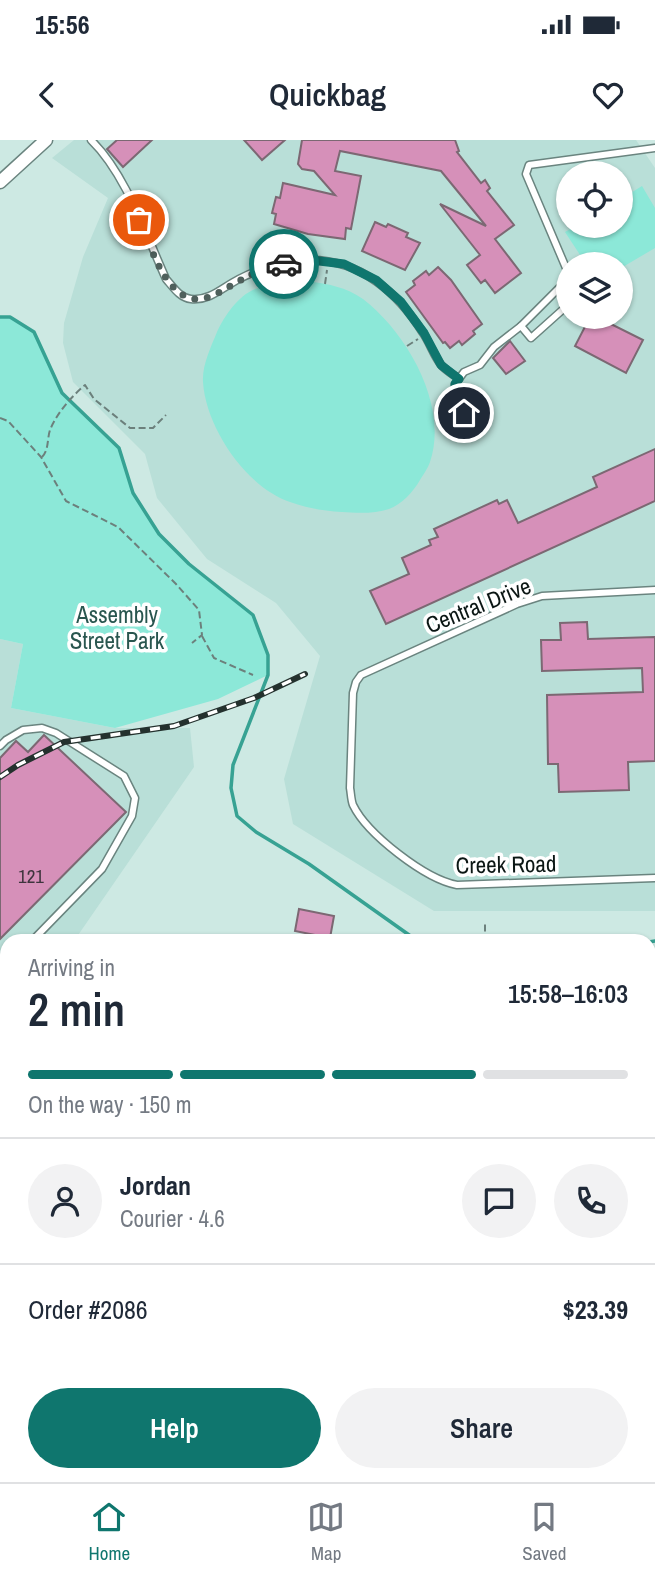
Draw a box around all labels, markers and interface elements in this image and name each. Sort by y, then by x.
text: 15:56 [35,7,90,42]
text: Quickbag [269,73,386,116]
icon: back [28,76,66,114]
icon: heart [589,76,627,114]
map controls [556,161,633,329]
button: locate [556,161,633,238]
pin [109,190,169,250]
icon: bag [120,201,158,239]
courier [249,229,319,299]
icon: car [265,245,303,283]
button: layers [556,252,633,329]
pin [434,383,494,443]
icon: home [445,394,483,432]
street label: Central Drive [421,570,535,640]
park label: Assembly Street Park [70,599,165,656]
street label: Creek Road [455,848,557,880]
house number: 121 [18,863,44,889]
text: Arriving in [28,952,115,983]
text: 15:58–16:03 [508,976,628,1011]
text: 2 min [28,978,125,1040]
text: On the way · 150 m [28,1089,192,1120]
button: person [28,1164,102,1238]
button: chat [462,1164,536,1238]
button: phone [554,1164,628,1238]
text: Jordan [120,1168,191,1203]
text: Courier · 4.6 [120,1203,225,1234]
text: Order #2086 [28,1292,148,1327]
text: $23.39 [563,1292,628,1327]
button: Help [28,1388,321,1468]
button: Share [335,1388,628,1468]
tab: Home [89,1498,130,1566]
tab: Map [307,1498,345,1566]
tab: Saved [522,1498,566,1566]

